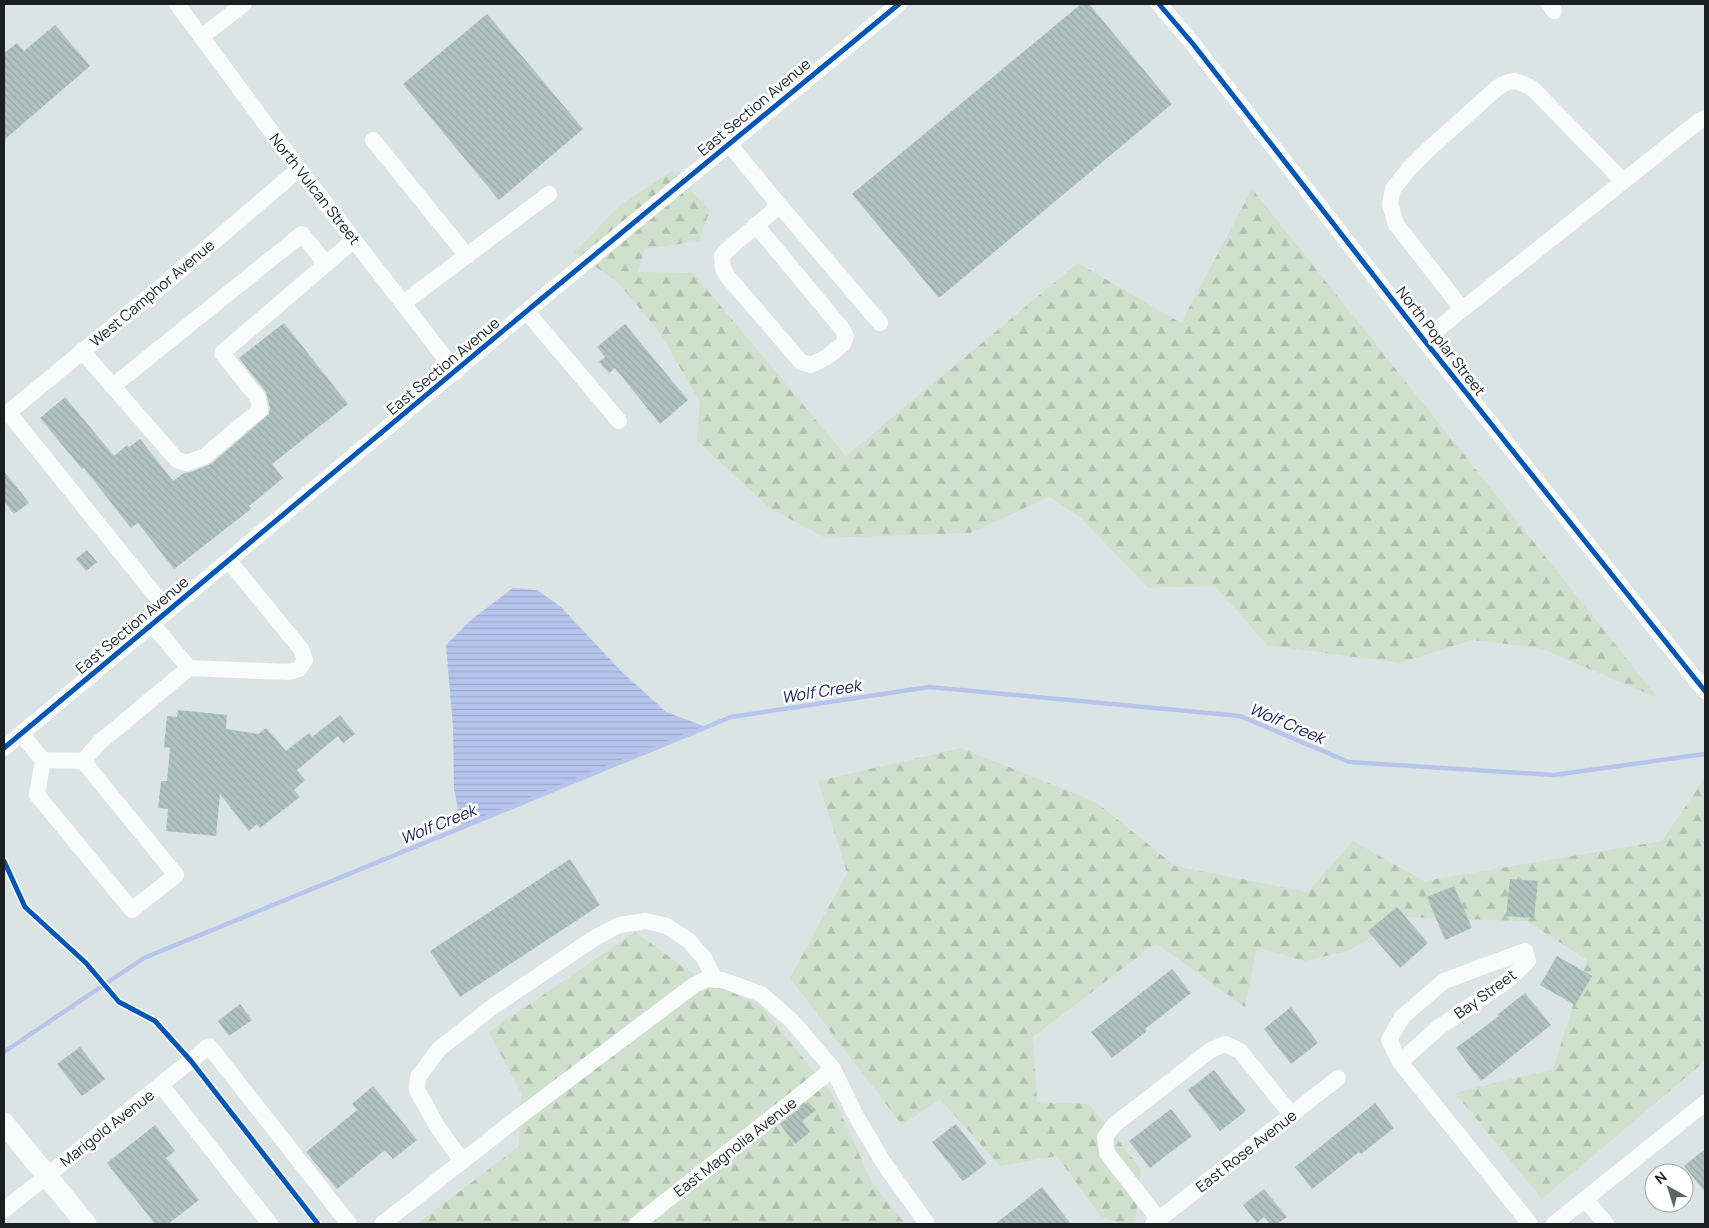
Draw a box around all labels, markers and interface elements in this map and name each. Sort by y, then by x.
street label: East Section Avenue [693,53,815,161]
street label: North Vulcan Street [265,129,365,249]
street label: West Camphor Avenue [85,234,219,352]
street label: North Poplar Street [1392,282,1490,400]
street label: East Section Avenue [382,312,504,420]
street label: East Section Avenue [71,571,193,679]
water label: Wolf Creek [780,674,864,708]
water label: Wolf Creek [1246,697,1330,750]
water label: Wolf Creek [397,798,481,849]
street label: Bay Street [1450,964,1520,1024]
street label: Marigold Avenue [55,1084,159,1171]
street label: East Magnolia Avenue [669,1092,801,1202]
street label: East Rose Avenue [1191,1105,1301,1197]
north arrow [1644,1163,1694,1213]
text: N [1651,1167,1670,1188]

